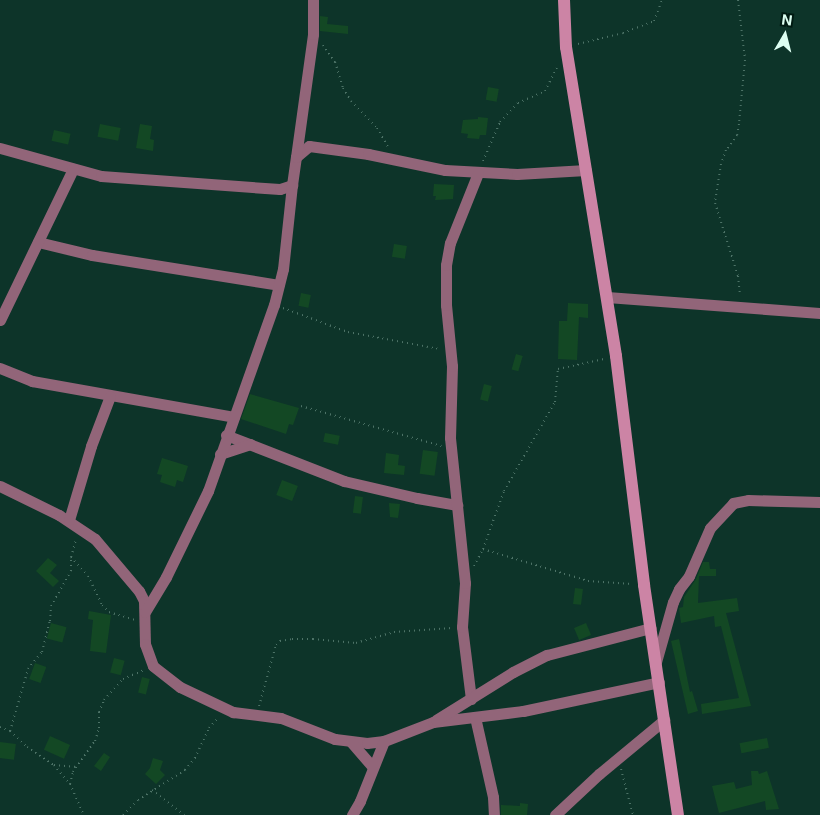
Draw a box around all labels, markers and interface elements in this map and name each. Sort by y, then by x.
north arrow [760,10,810,60]
text: N [781,10,794,29]

